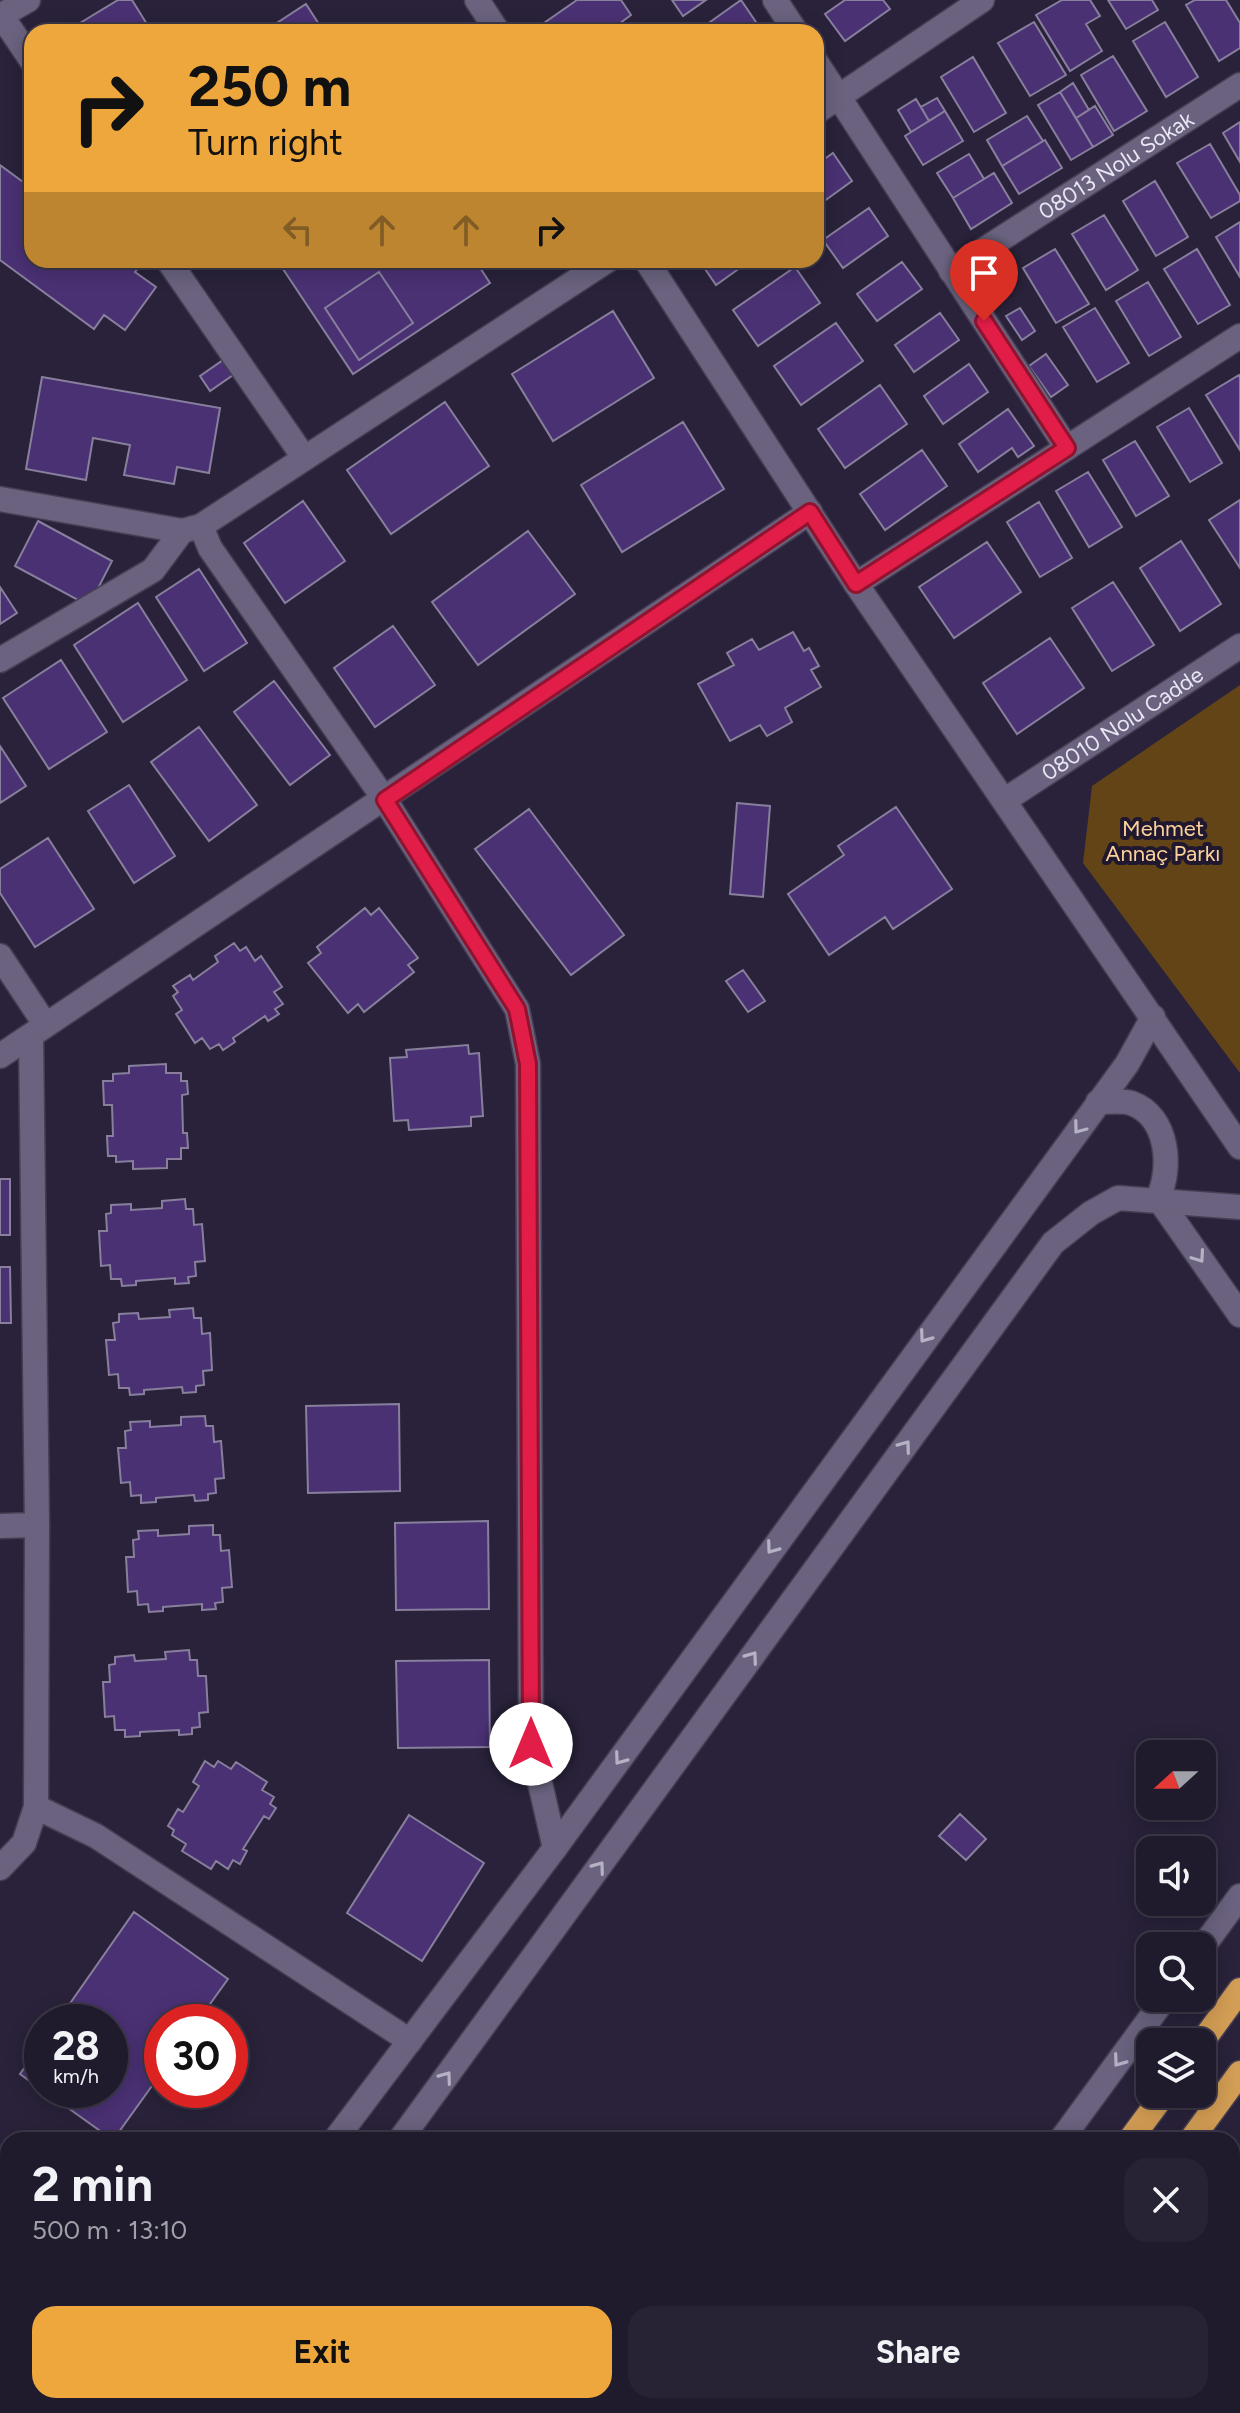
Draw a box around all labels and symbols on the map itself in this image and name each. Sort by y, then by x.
street label: 08013 Nolu Sokak [1033,105,1199,225]
pin [950,239,1018,321]
street label: 08010 Nolu Cadde [1036,661,1208,786]
park label: Mehmet Annaç Parkı [1106,815,1220,867]
one-way arrow [1074,1119,1088,1134]
one-way arrow [1189,1248,1204,1262]
one-way arrow [920,1329,935,1343]
one-way arrow [895,1441,910,1455]
one-way arrow [768,1539,782,1554]
one-way arrow [742,1651,757,1665]
position arrow [489,1702,573,1786]
north arrow [1136,1740,1216,1820]
one-way arrow [615,1750,630,1764]
one-way arrow [589,1861,604,1875]
speed limit sign: 30 [144,2004,248,2108]
one-way arrow [1114,2052,1129,2067]
one-way arrow [436,2071,451,2086]

